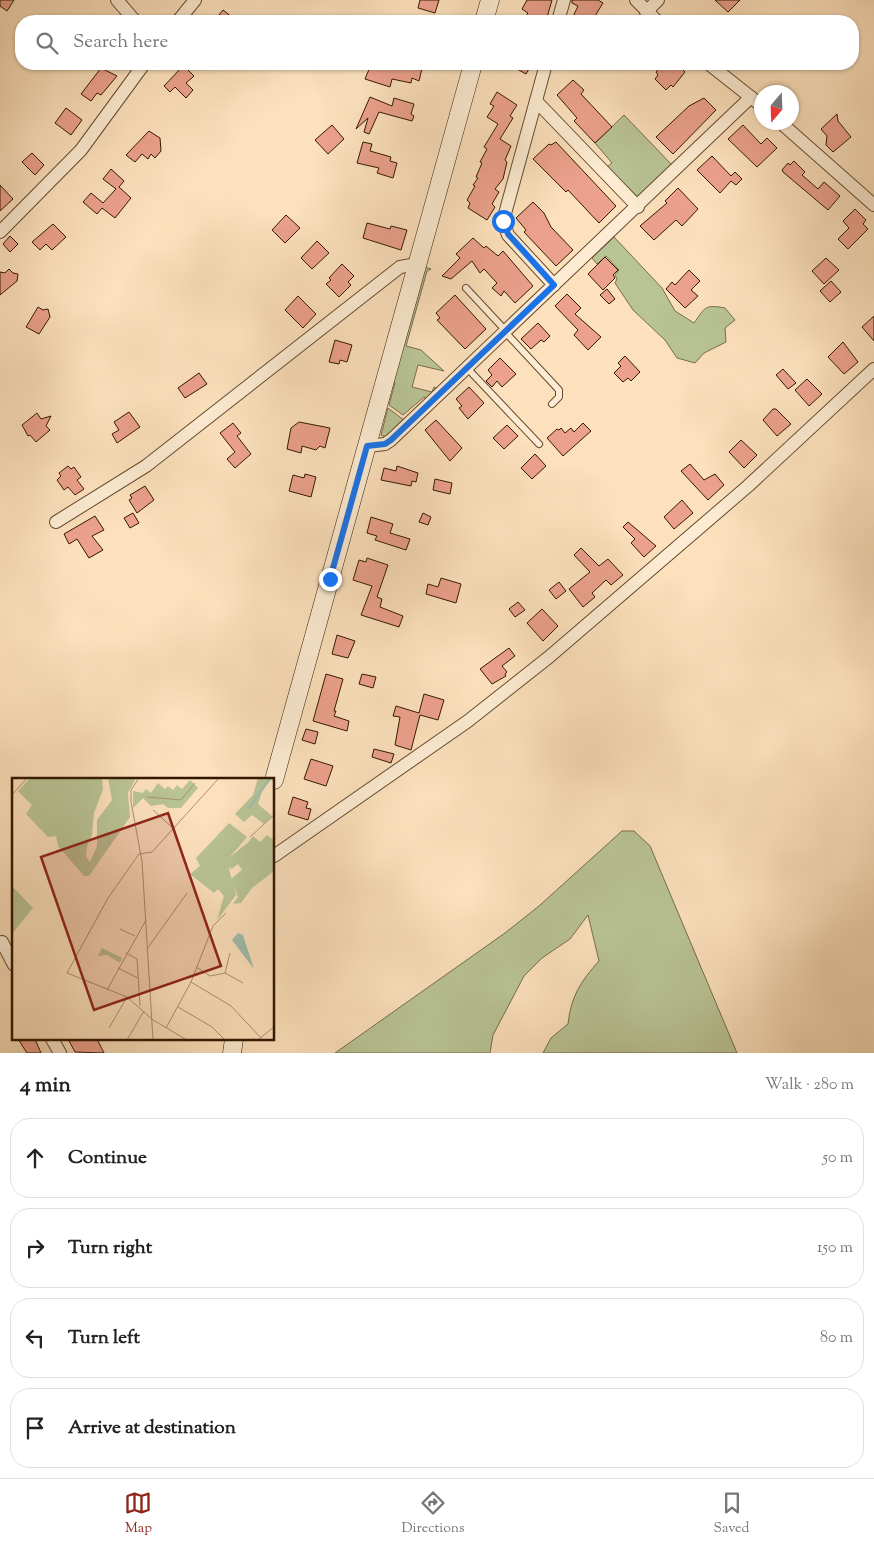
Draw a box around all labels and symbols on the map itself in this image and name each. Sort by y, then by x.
north arrow [754,85,799,130]
route start [492,210,515,233]
route end [319,568,342,591]
inset map [12,778,275,1040]

